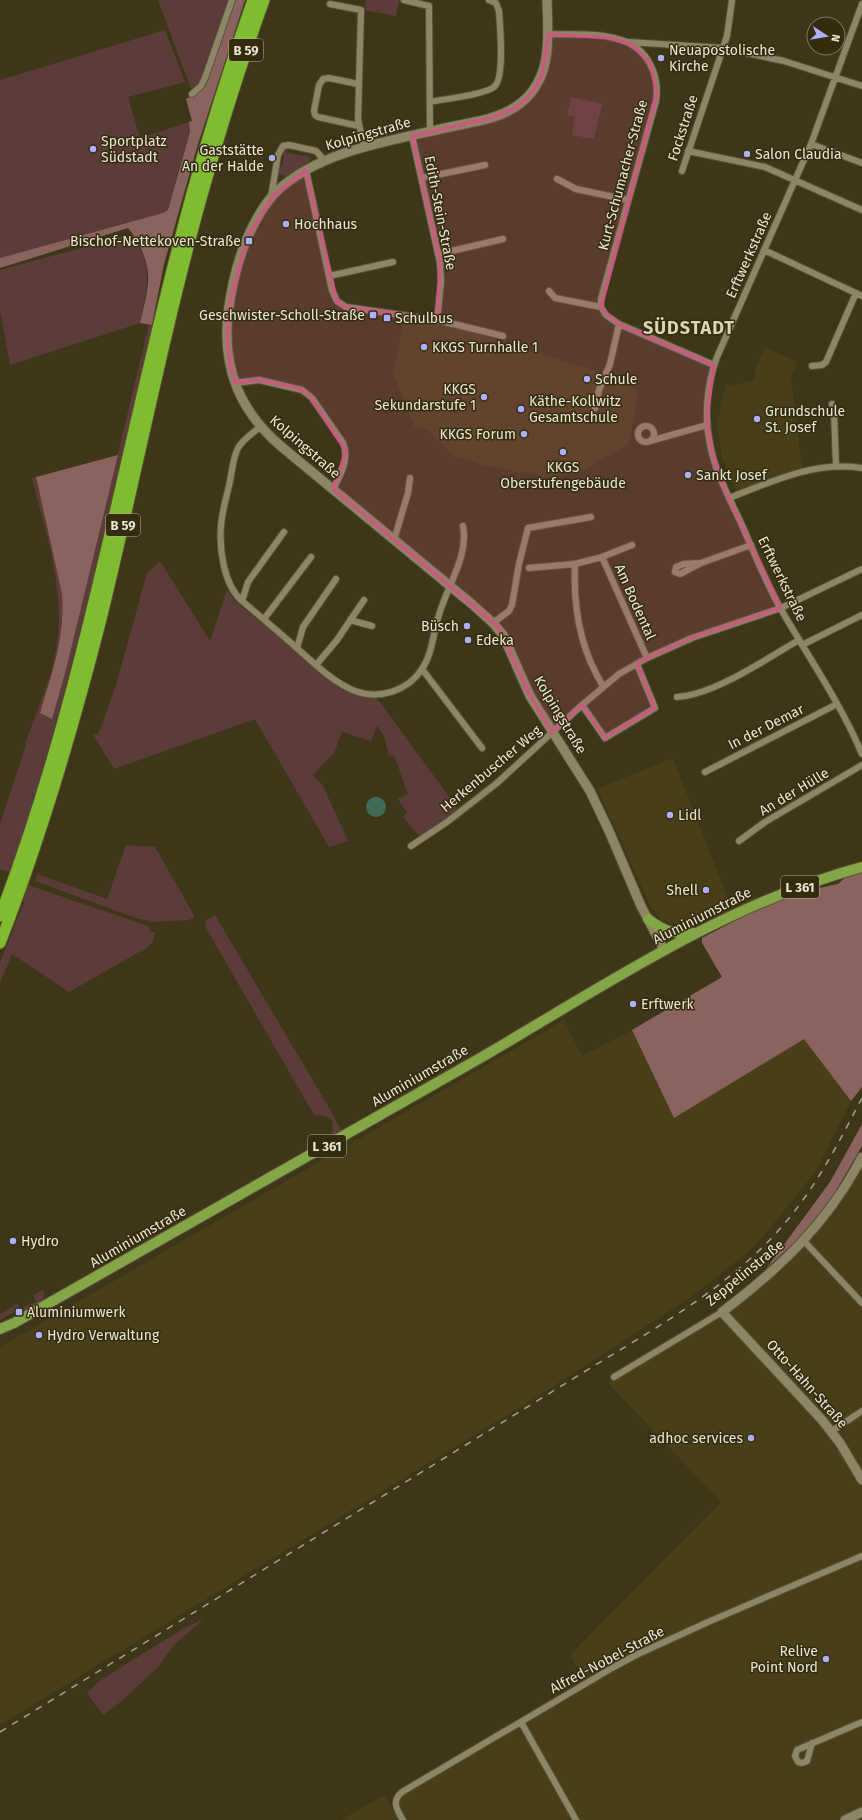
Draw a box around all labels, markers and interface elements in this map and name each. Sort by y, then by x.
north arrow [806,16,846,56]
text: N [828,33,842,43]
road number: B 59 [229,39,263,61]
place label: Neuapostolische Kirche [669,42,775,75]
marker: Neuapostolische Kirche [656,53,666,63]
street label: Fockstraße [664,93,702,163]
street label: Kurt-Schumacher-Straße [595,98,651,252]
street label: Kolpingstraße [323,114,413,154]
place label: Sportplatz Südstadt [101,133,167,166]
place label: Gaststätte An der Halde [182,142,264,175]
marker: Sportplatz Südstadt [88,144,98,154]
place label: Salon Claudia [755,146,842,163]
marker: Salon Claudia [742,149,752,159]
marker: Gaststätte An der Halde [267,153,277,163]
street label: Edith-Stein-Straße [421,154,459,272]
street label: Erftwerkstraße [722,209,776,301]
place label: Hochhaus [294,216,358,233]
marker: Hochhaus [281,219,291,229]
place label: Bischof-Nettekoven-Straße [70,233,241,250]
marker: Bischof-Nettekoven-Straße [244,236,254,246]
place label: Geschwister-Scholl-Straße [199,307,365,324]
marker: Geschwister-Scholl-Straße [368,310,378,320]
place label: Schulbus [395,310,453,327]
marker: Schulbus [382,313,392,323]
district label: SÜDSTADT [643,317,735,339]
place label: KKGS Turnhalle 1 [432,339,538,356]
marker: KKGS Turnhalle 1 [419,342,429,352]
place label: Schule [595,371,637,388]
marker: Schule [582,374,592,384]
place label: KKGS Sekundarstufe 1 [374,381,476,414]
marker: KKGS Sekundarstufe 1 [479,392,489,402]
place label: Käthe-Kollwitz Gesamtschule [529,393,621,426]
place label: Grundschule St. Josef [765,403,845,436]
marker: Käthe-Kollwitz Gesamtschule [516,404,526,414]
street label: Kolpingstraße [266,412,344,482]
marker: Grundschule St. Josef [752,414,762,424]
place label: KKGS Forum [439,426,516,443]
marker: KKGS Forum [519,429,529,439]
marker: KKGS Oberstufengebäude [558,447,568,457]
place label: KKGS Oberstufengebäude [500,459,626,492]
place label: Sankt Josef [696,467,768,484]
marker: Sankt Josef [683,470,693,480]
road number: B 59 [106,514,140,536]
street label: Erftwerkstraße [754,534,810,624]
street label: Am Bodental [611,561,659,643]
place label: Büsch [421,618,459,635]
marker: Büsch [462,621,472,631]
place label: Edeka [476,632,514,649]
marker: Edeka [463,635,473,645]
street label: Kolpingstraße [530,673,590,757]
street label: In der Demar [725,700,807,753]
street label: Herkenbuscher Weg [437,721,545,816]
street label: An der Hülle [756,765,832,819]
place label: Lidl [678,807,701,824]
marker: Lidl [665,810,675,820]
road number: L 361 [781,876,819,898]
place label: Shell [666,882,698,899]
street label: Aluminiumstraße [650,884,754,948]
marker: Shell [701,885,711,895]
place label: Erftwerk [641,996,695,1013]
marker: Erftwerk [628,999,638,1009]
street label: Aluminiumstraße [369,1041,471,1111]
road number: L 361 [308,1135,346,1157]
street label: Aluminiumstraße [87,1202,189,1272]
place label: Hydro [21,1233,59,1250]
marker: Hydro [8,1236,18,1246]
street label: Zeppelinstraße [703,1236,787,1310]
place label: Aluminiumwerk [27,1304,127,1321]
marker: Aluminiumwerk [14,1307,24,1317]
place label: Hydro Verwaltung [47,1327,160,1344]
marker: Hydro Verwaltung [34,1330,44,1340]
street label: Otto-Hahn-Straße [763,1336,851,1432]
place label: adhoc services [649,1430,743,1447]
marker: adhoc services [746,1433,756,1443]
street label: Alfred-Nobel-Straße [547,1623,667,1697]
place label: Relive Point Nord [750,1643,818,1676]
marker: Relive Point Nord [821,1654,831,1664]

